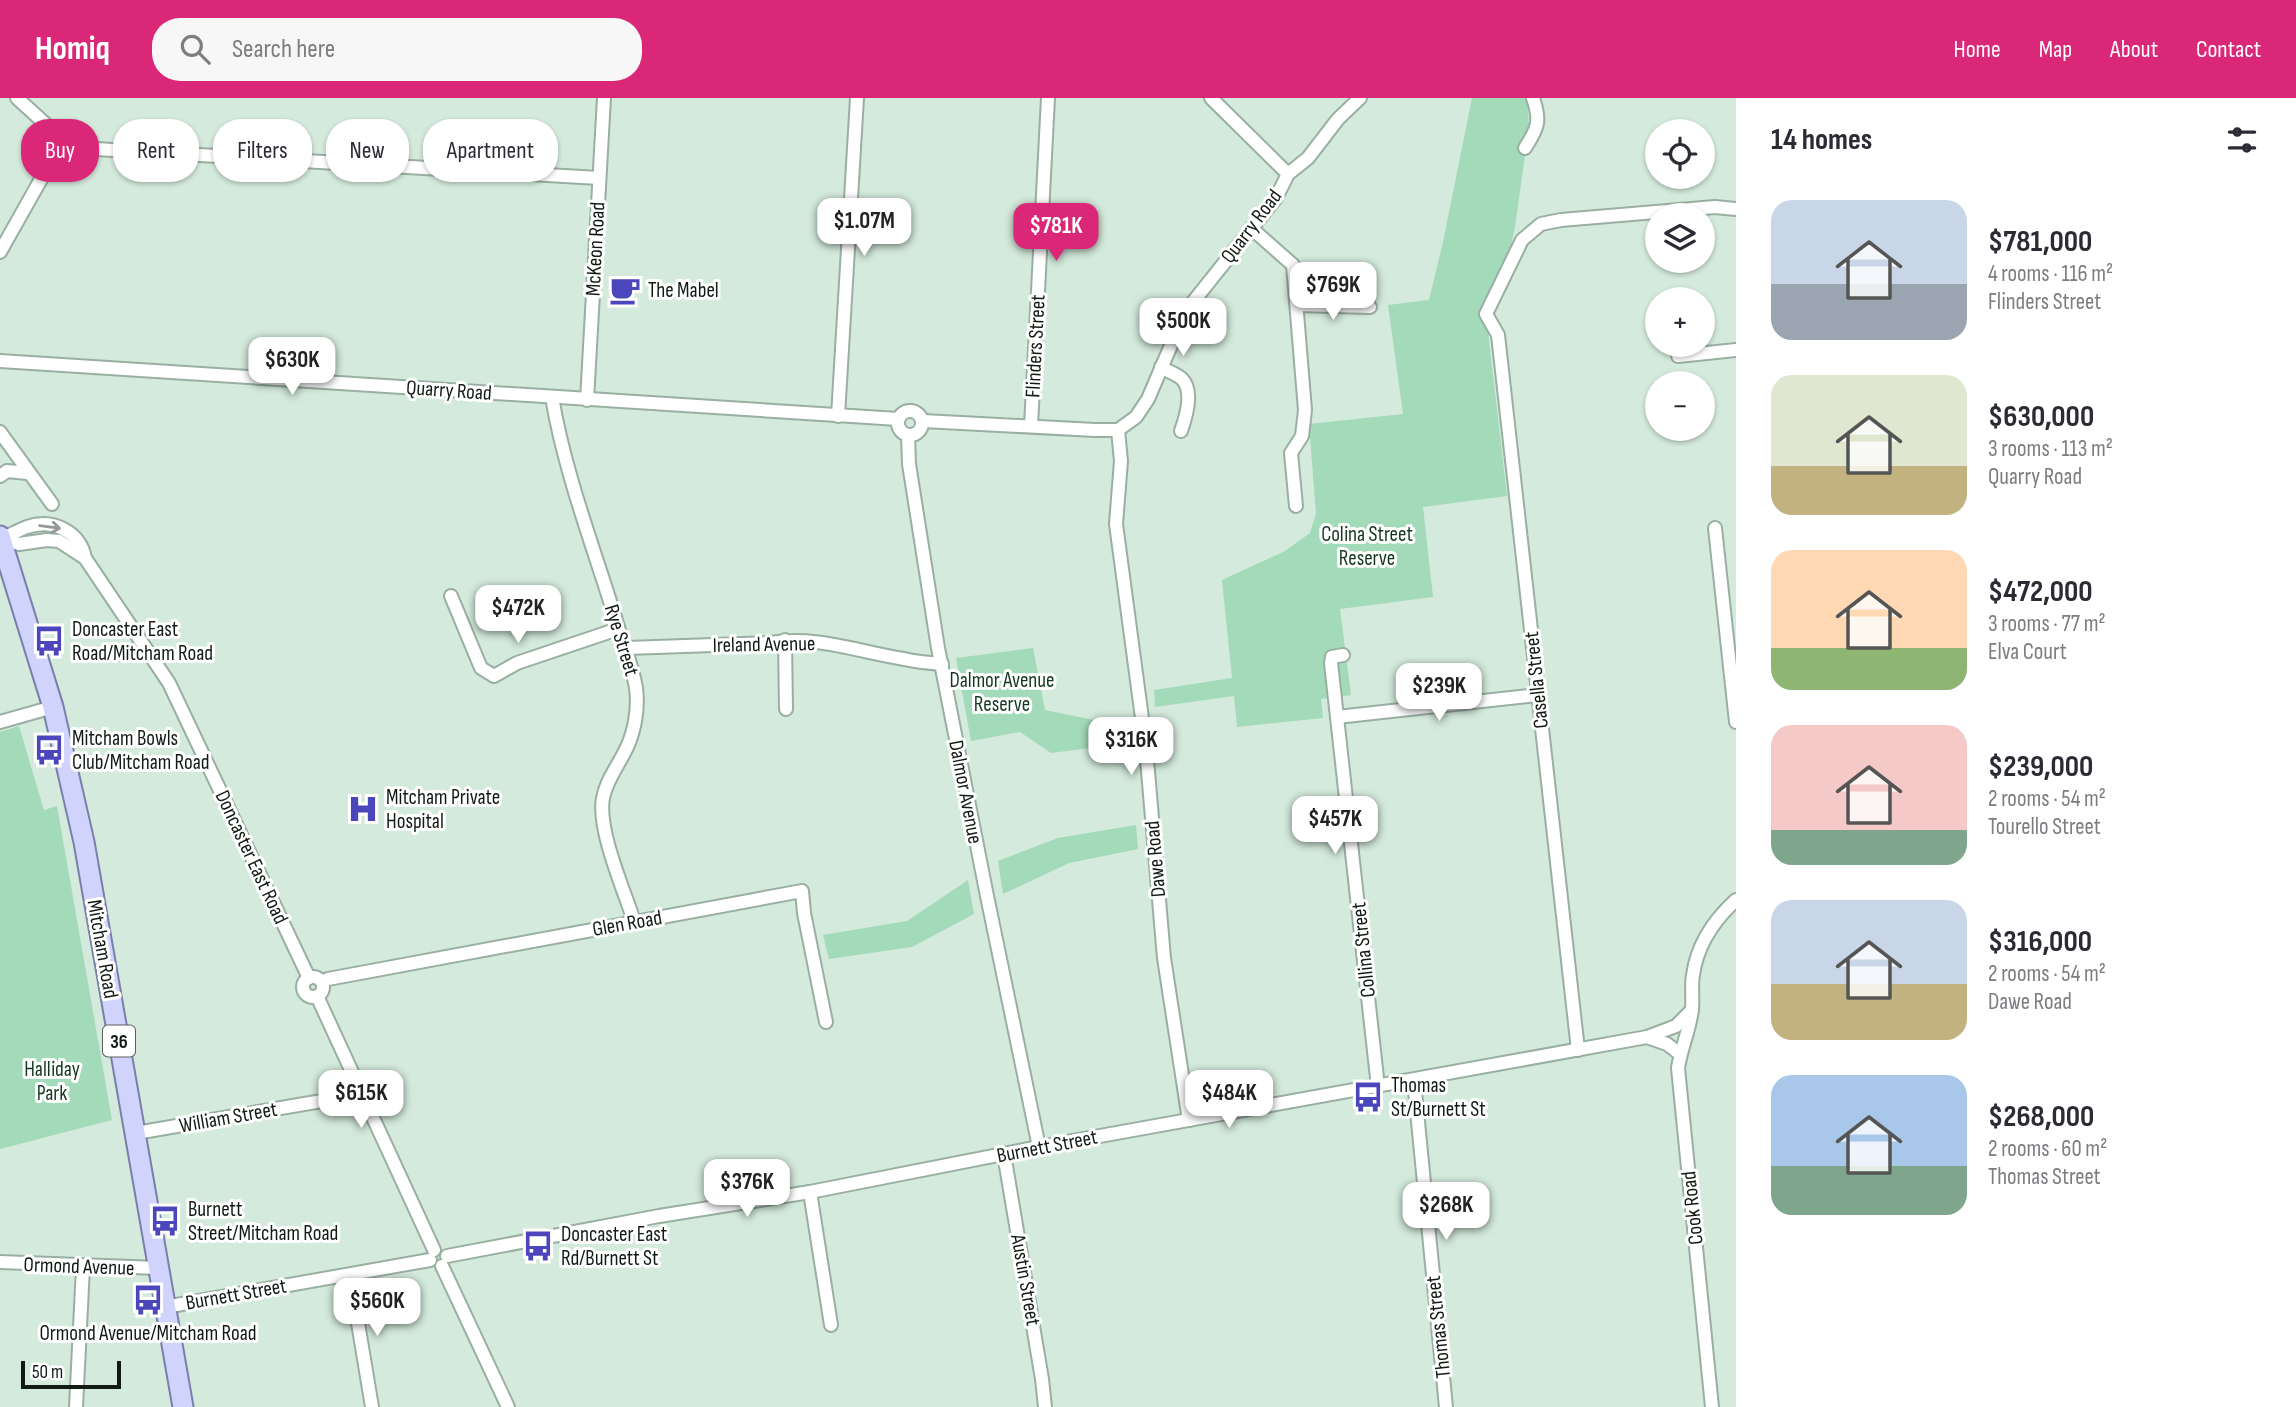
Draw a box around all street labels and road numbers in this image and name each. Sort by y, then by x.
street label: Quarry Road [1216,184,1287,268]
street label: McKeon Road [581,201,610,297]
street label: Flinders Street [1020,294,1051,398]
street label: Quarry Road [405,375,493,406]
street label: Rye Street [599,601,644,679]
street label: Casella Street [1519,630,1554,730]
street label: Ireland Avenue [712,631,816,658]
street label: Dalmor Avenue [943,738,988,846]
street label: Doncaster East Road [210,786,293,928]
street label: Dawe Road [1140,820,1171,898]
street label: Mitcham Road [82,898,123,1000]
street label: Collina Street [1346,901,1381,999]
street label: Glen Road [590,905,664,942]
road number: 36 [103,1026,135,1057]
street label: William Street [177,1097,279,1138]
street label: Burnett Street [995,1124,1100,1168]
street label: Cook Road [1676,1170,1709,1246]
street label: Austin Street [1005,1231,1046,1328]
street label: Ormond Avenue [23,1252,135,1281]
street label: Burnett Street [184,1273,288,1316]
street label: Thomas Street [1421,1275,1456,1379]

